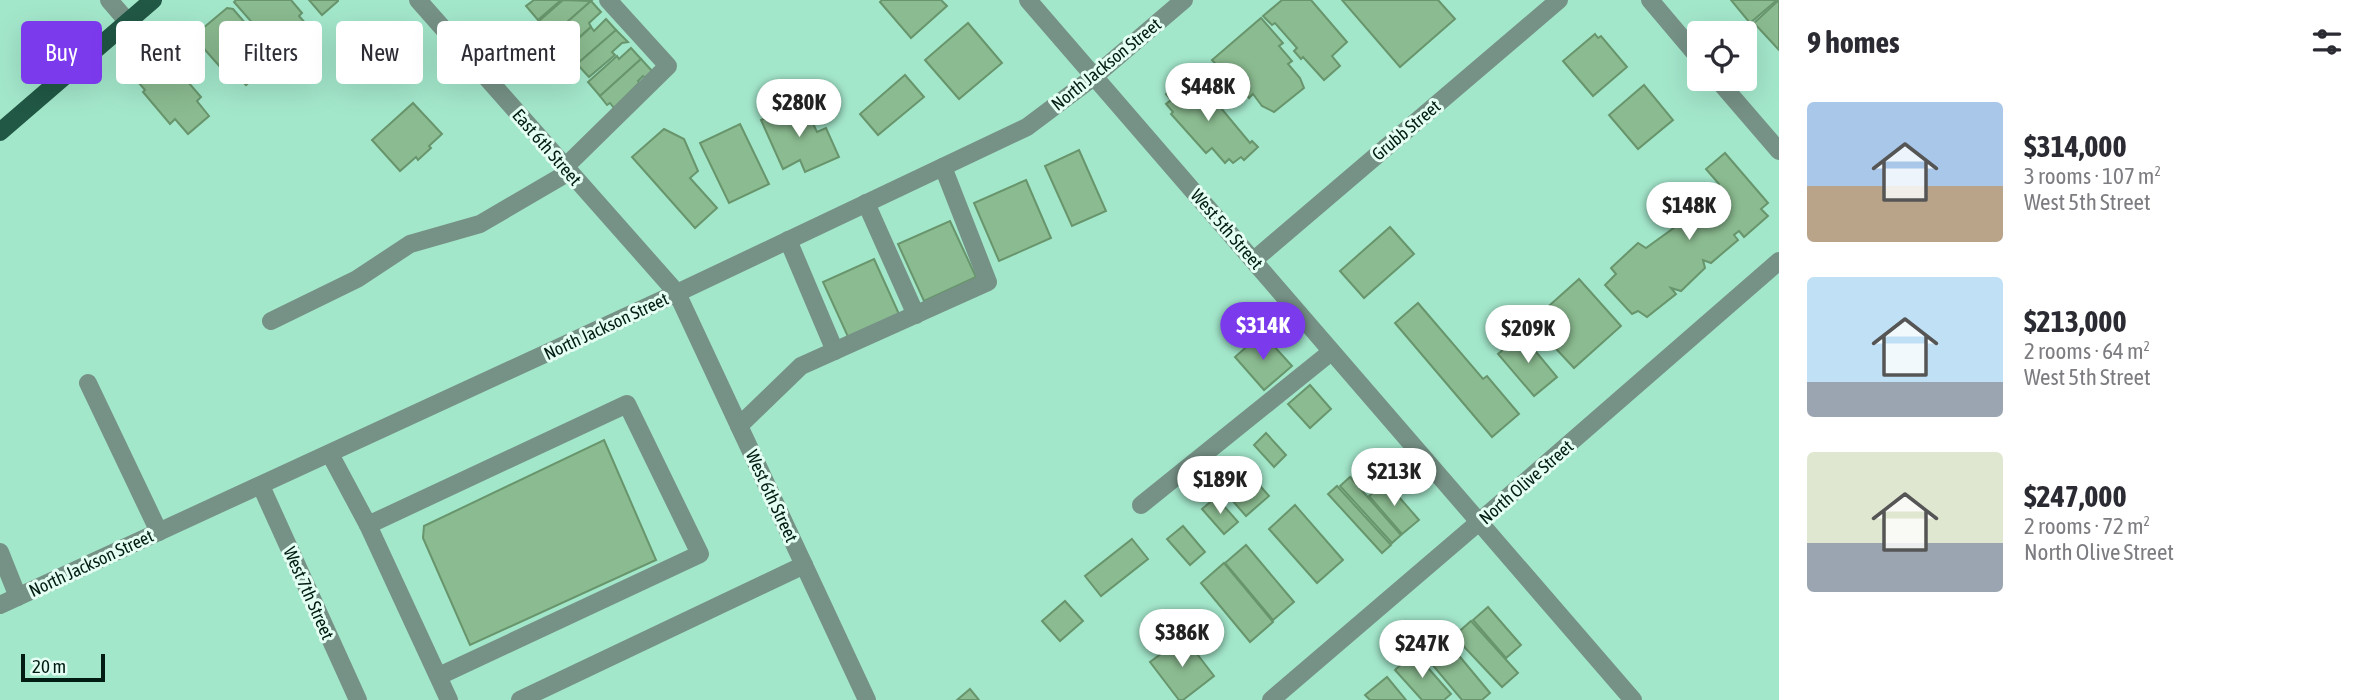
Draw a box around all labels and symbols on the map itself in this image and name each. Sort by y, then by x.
street label: North Jackson Street [1047,13,1165,115]
pin: $448K [1159,64,1257,123]
pin: $280K [750,80,848,139]
street label: Grubb Street [1368,95,1444,165]
street label: East 6th Street [508,104,586,190]
pin: $148K [1640,182,1738,242]
street label: West 5th Street [1187,185,1267,273]
street label: North Jackson Street [540,288,672,364]
pin: $314K [1214,302,1312,362]
pin: $209K [1479,306,1577,365]
street label: North Olive Street [1475,436,1577,528]
street label: West 6th Street [742,447,802,545]
pin: $213K [1345,448,1443,508]
pin: $189K [1171,456,1269,516]
street label: North Jackson Street [25,525,157,601]
street label: West 7th Street [279,543,339,643]
pin: $386K [1133,610,1231,669]
pin: $247K [1373,620,1471,680]
scale bar [21,651,105,683]

